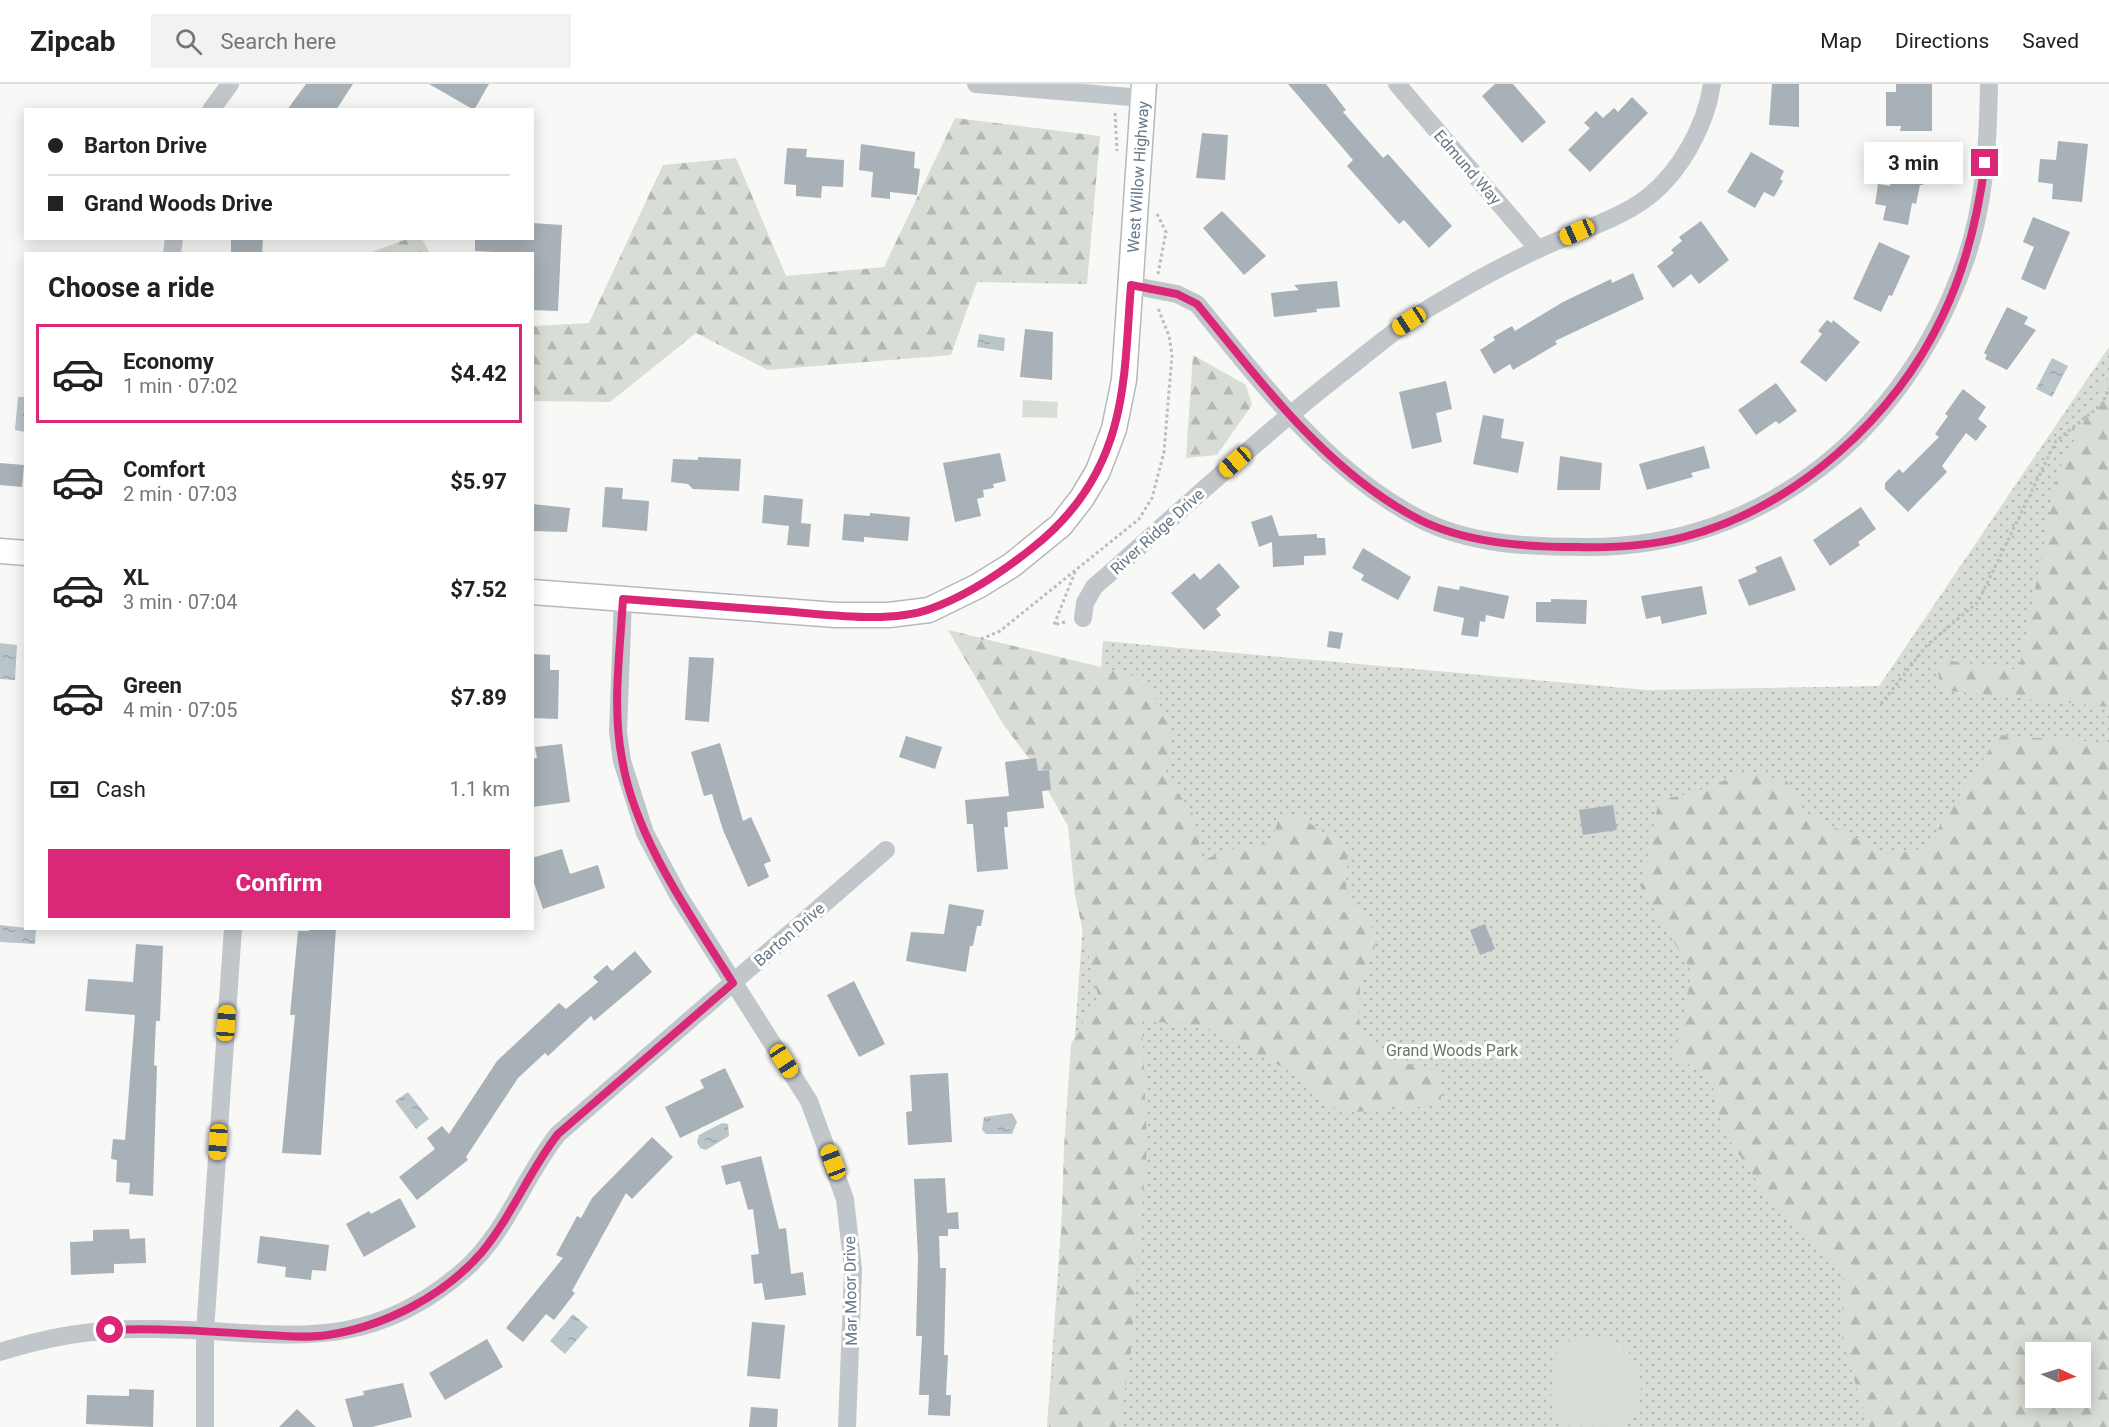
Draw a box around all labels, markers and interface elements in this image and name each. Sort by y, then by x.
search box [151,14,571,68]
text: Zipcab [30,25,115,58]
icon: search [172,25,205,58]
text: Search here [220,29,336,54]
text: Map [1820,29,1862,53]
text: Directions [1895,29,1989,53]
text: Saved [2022,29,2079,53]
street label: West Willow Highway [1124,100,1153,254]
street label: Edmund Way [1430,126,1505,209]
text: Barton Drive [84,133,207,158]
callout: 3 min [1865,142,1964,184]
route end [1971,149,1998,176]
text: 3 min [1888,151,1939,175]
text: Grand Woods Drive [84,191,273,216]
car [1557,216,1597,248]
text: Choose a ride [48,272,214,304]
car [1389,304,1429,338]
icon: car [51,347,105,401]
text: Economy [123,349,214,374]
text: $4.42 [450,361,507,386]
text: 1 min · 07:02 [123,374,238,398]
car [1216,443,1254,481]
icon: car [51,455,105,509]
text: Comfort [123,457,205,482]
text: $5.97 [450,469,507,494]
text: 2 min · 07:03 [123,482,238,506]
street label: River Ridge Drive [1107,484,1208,578]
icon: car [51,563,105,617]
text: XL [123,565,149,590]
text: $7.52 [450,577,507,602]
text: 3 min · 07:04 [123,590,238,614]
icon: car [51,671,105,725]
text: Green [123,673,182,698]
text: $7.89 [450,685,507,710]
text: 4 min · 07:05 [123,698,238,722]
icon: cash [48,773,81,806]
text: Cash [96,777,146,802]
text: 1.1 km [450,777,510,801]
button: Confirm [48,849,510,918]
street label: Barton Drive [750,899,829,970]
car [216,1004,236,1042]
car [767,1041,801,1081]
park label: Grand Woods Park [1386,1041,1519,1060]
car [208,1123,228,1161]
car [818,1142,848,1182]
street label: Mar Moor Drive [840,1236,861,1346]
route start [96,1316,123,1343]
north arrow [2025,1342,2091,1408]
map controls [2025,1342,2091,1408]

